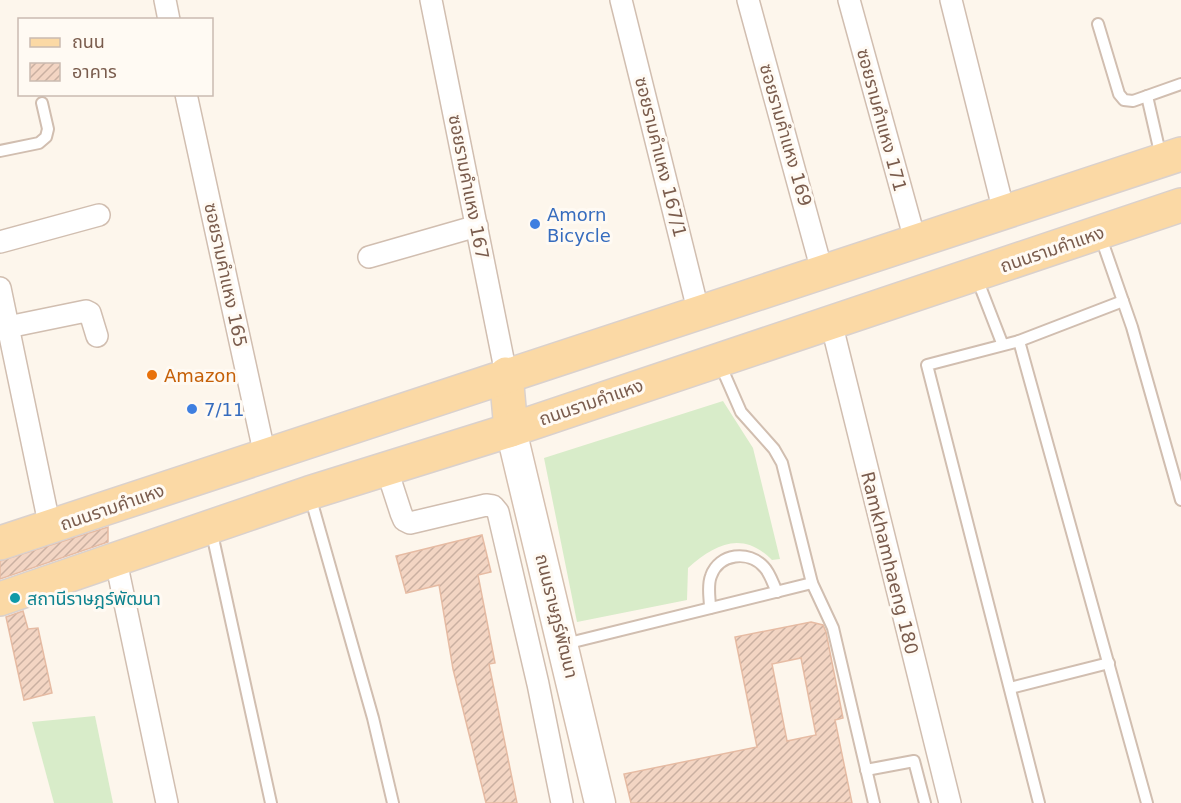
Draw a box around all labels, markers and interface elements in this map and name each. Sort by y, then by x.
legend [18,18,213,96]
text: ถนน [72,31,105,52]
street label: ซอยรามคำแหง 171 [853,46,911,194]
text: อาคาร [72,61,117,82]
street label: ซอยรามคำแหง 169 [756,61,816,209]
street label: ซอยรามคำแหง 167/1 [631,75,691,239]
street label: ซอยรามคำแหง 167 [445,113,493,261]
street label: ซอยรามคำแหง 165 [200,201,252,349]
place label: Amorn Bicycle [547,204,611,246]
marker: Amorn Bicycle [528,217,542,231]
street label: ถนนรามคำแหง [997,221,1107,277]
place label: Amazon [164,365,237,386]
marker: Amazon [145,368,159,382]
street label: ถนนรามคำแหง [536,374,646,430]
place label: 7/11 [204,399,244,420]
marker: 7/11 [185,402,199,416]
street label: Ramkhamhaeng 180 [857,469,923,657]
street label: ถนนรามคำแหง [57,479,167,535]
street label: ถนนราษฏร์พัฒนา [531,552,583,680]
place label: สถานีราษฎร์พัฒนา [27,588,161,609]
marker: สถานีราษฎร์พัฒนา [8,591,22,605]

